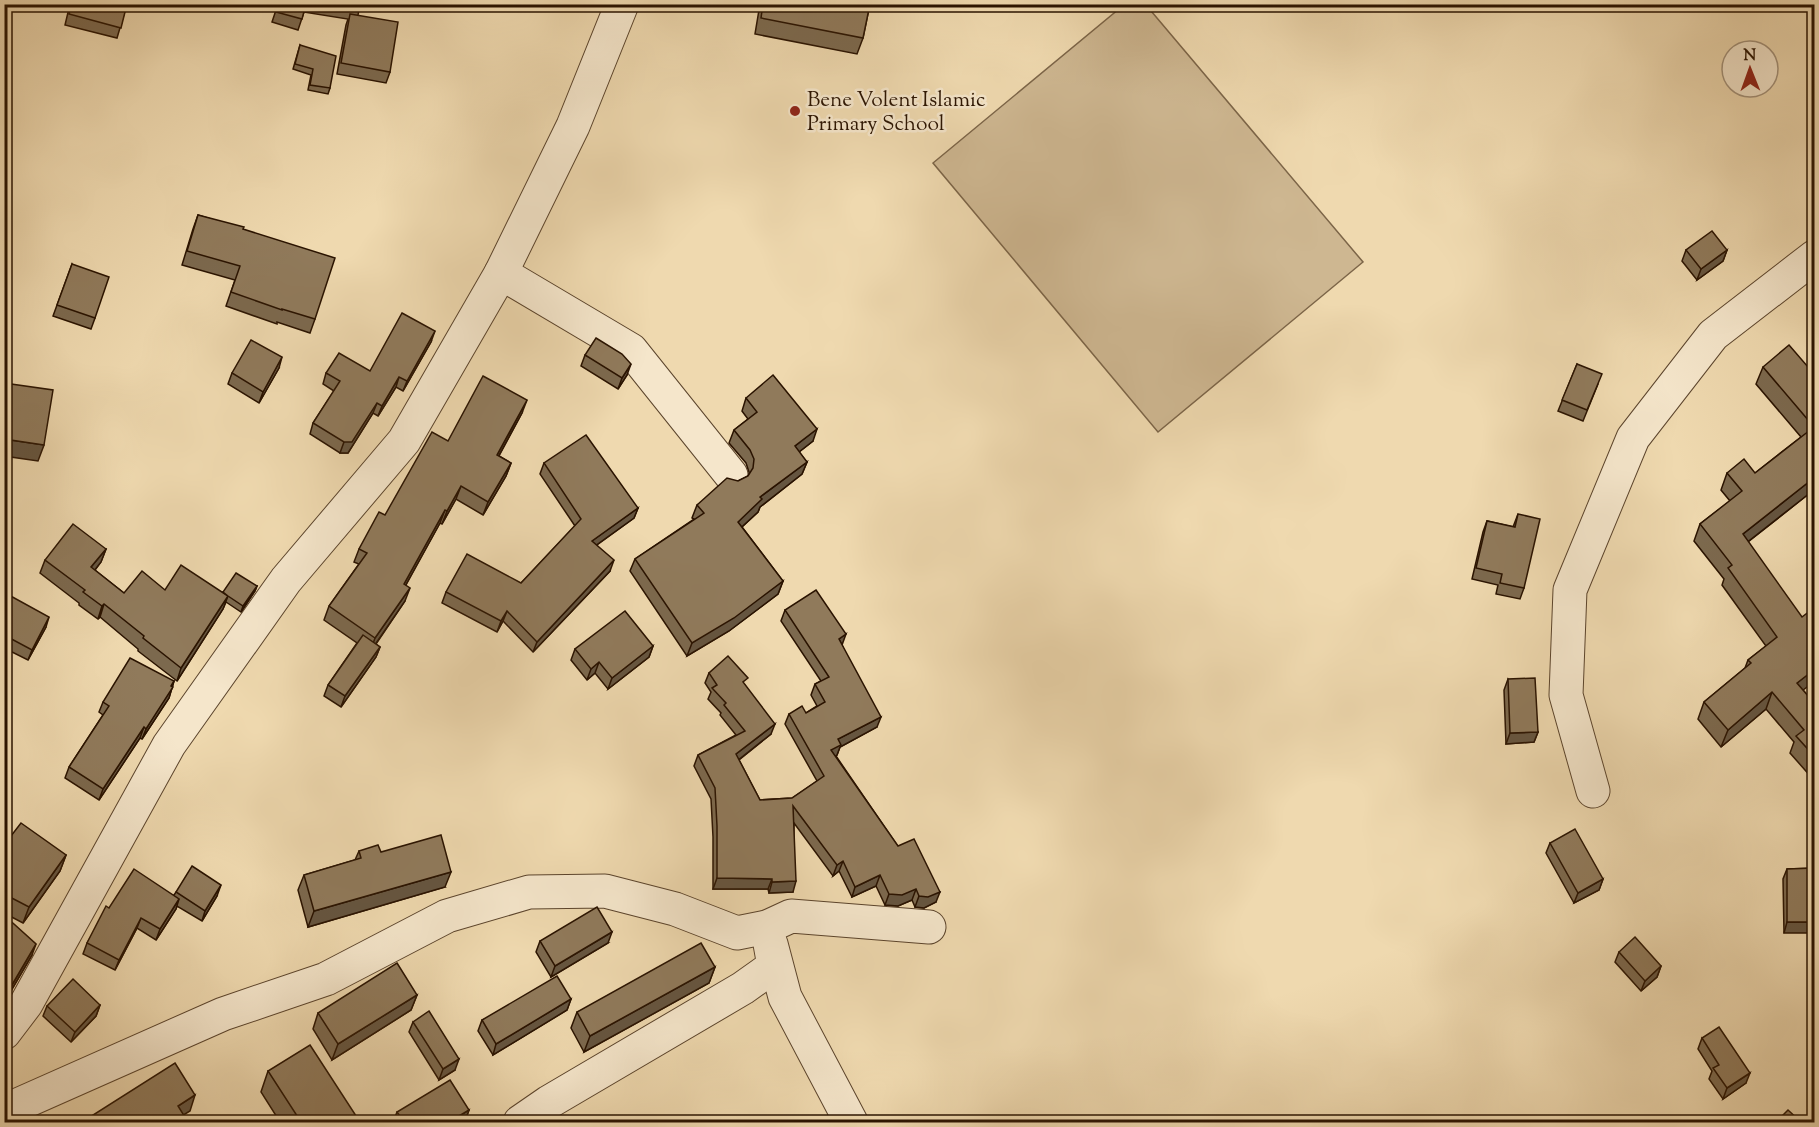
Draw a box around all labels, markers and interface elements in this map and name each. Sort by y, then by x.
north arrow [1720,39,1780,99]
text: N [1743,45,1757,68]
place label: Bene Volent Islamic Primary School [807,86,985,140]
marker: Bene Volent Islamic Primary School [788,104,802,118]

